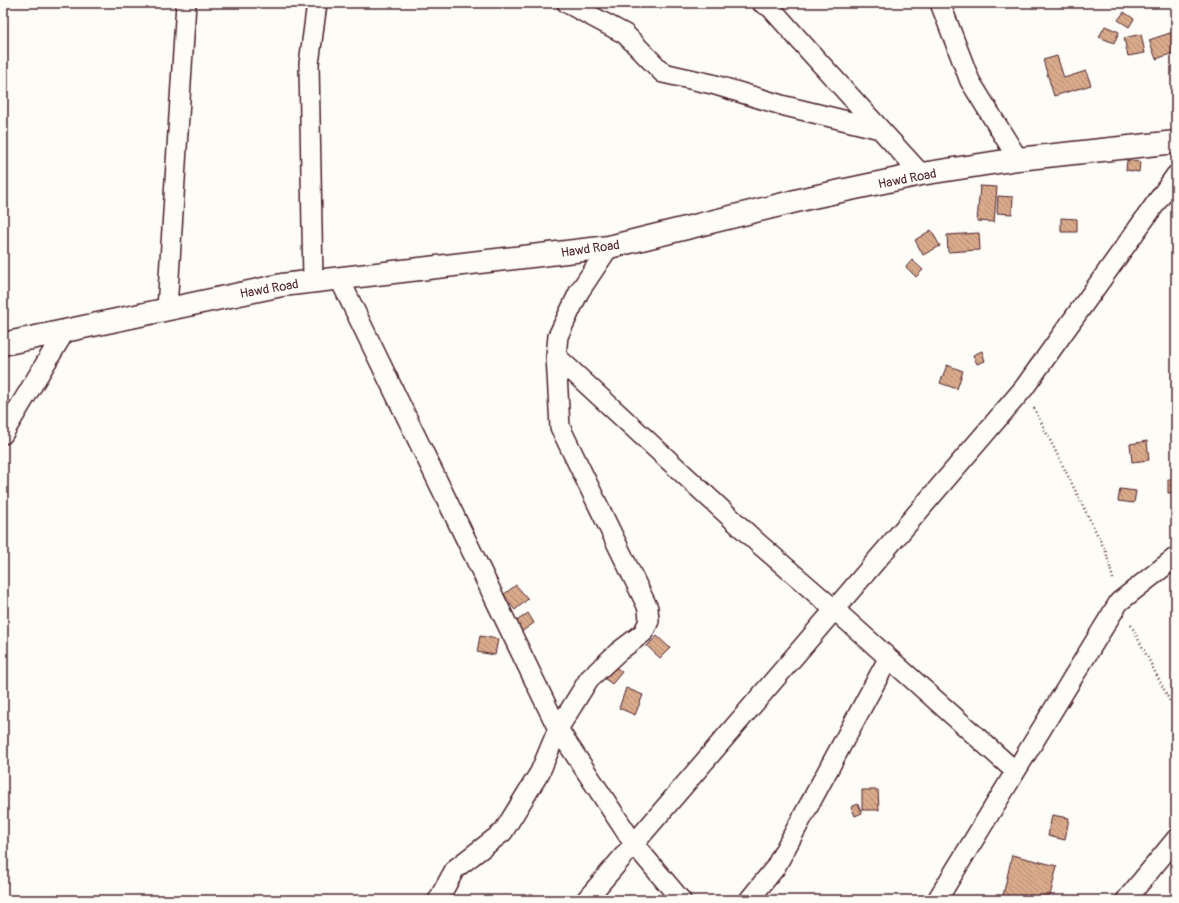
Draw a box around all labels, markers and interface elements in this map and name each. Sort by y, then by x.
street label: Hawd Road [877,165,938,192]
street label: Hawd Road [560,237,621,261]
street label: Hawd Road [239,276,300,302]

